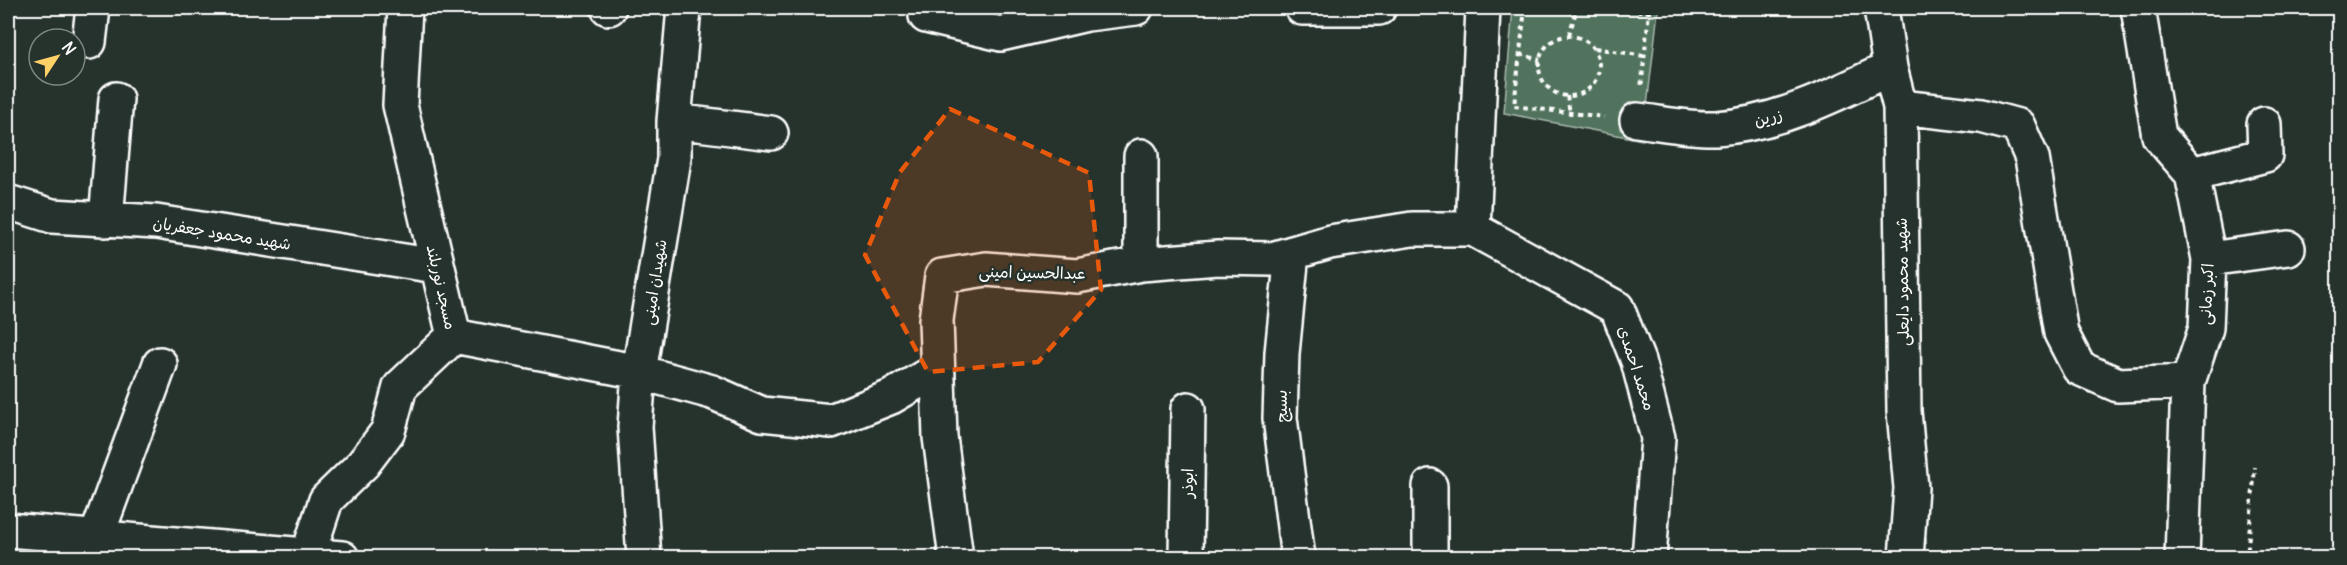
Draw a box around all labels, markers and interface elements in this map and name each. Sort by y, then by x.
north arrow [27,27,87,87]
text: N [58,38,80,59]
street label: زرین [1752,104,1784,130]
street label: شهید محمود جعفریان [151,212,292,255]
street label: شهید محمود دایعلی [1891,218,1914,346]
street label: شهیدان امینی [637,238,672,326]
street label: مسجد نوربلند [422,243,461,332]
street label: عبدالحسین امینی [978,261,1086,284]
street label: اکبر زمانی [2194,263,2219,325]
street label: محمد احمدی [1614,323,1660,413]
street label: بسیج [1271,390,1292,422]
street label: ابوذر [1177,468,1198,500]

